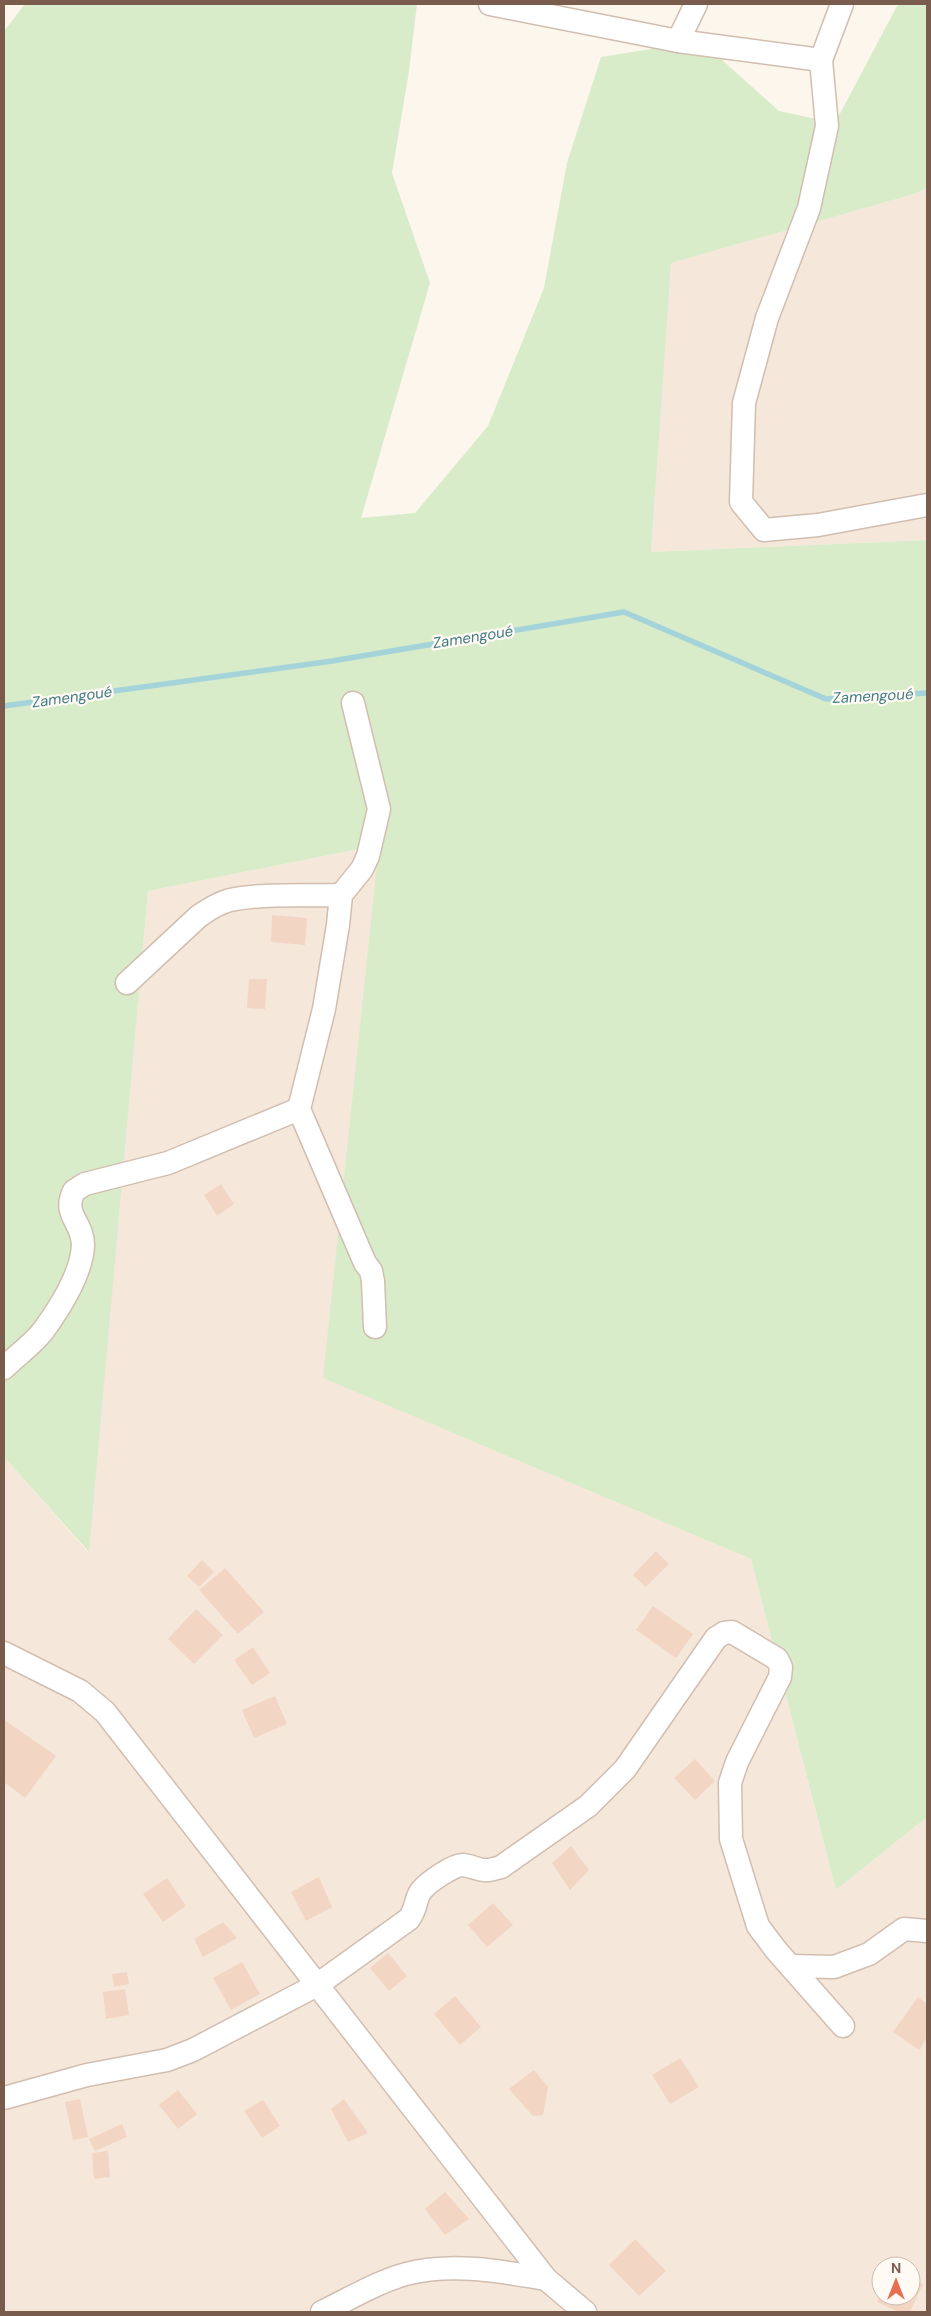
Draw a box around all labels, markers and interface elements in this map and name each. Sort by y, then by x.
water label: Zamengoué [431,621,515,653]
water label: Zamengoué [31,681,114,713]
water label: Zamengoué [832,684,914,708]
north arrow [871,2256,921,2306]
text: N [891,2259,901,2277]

